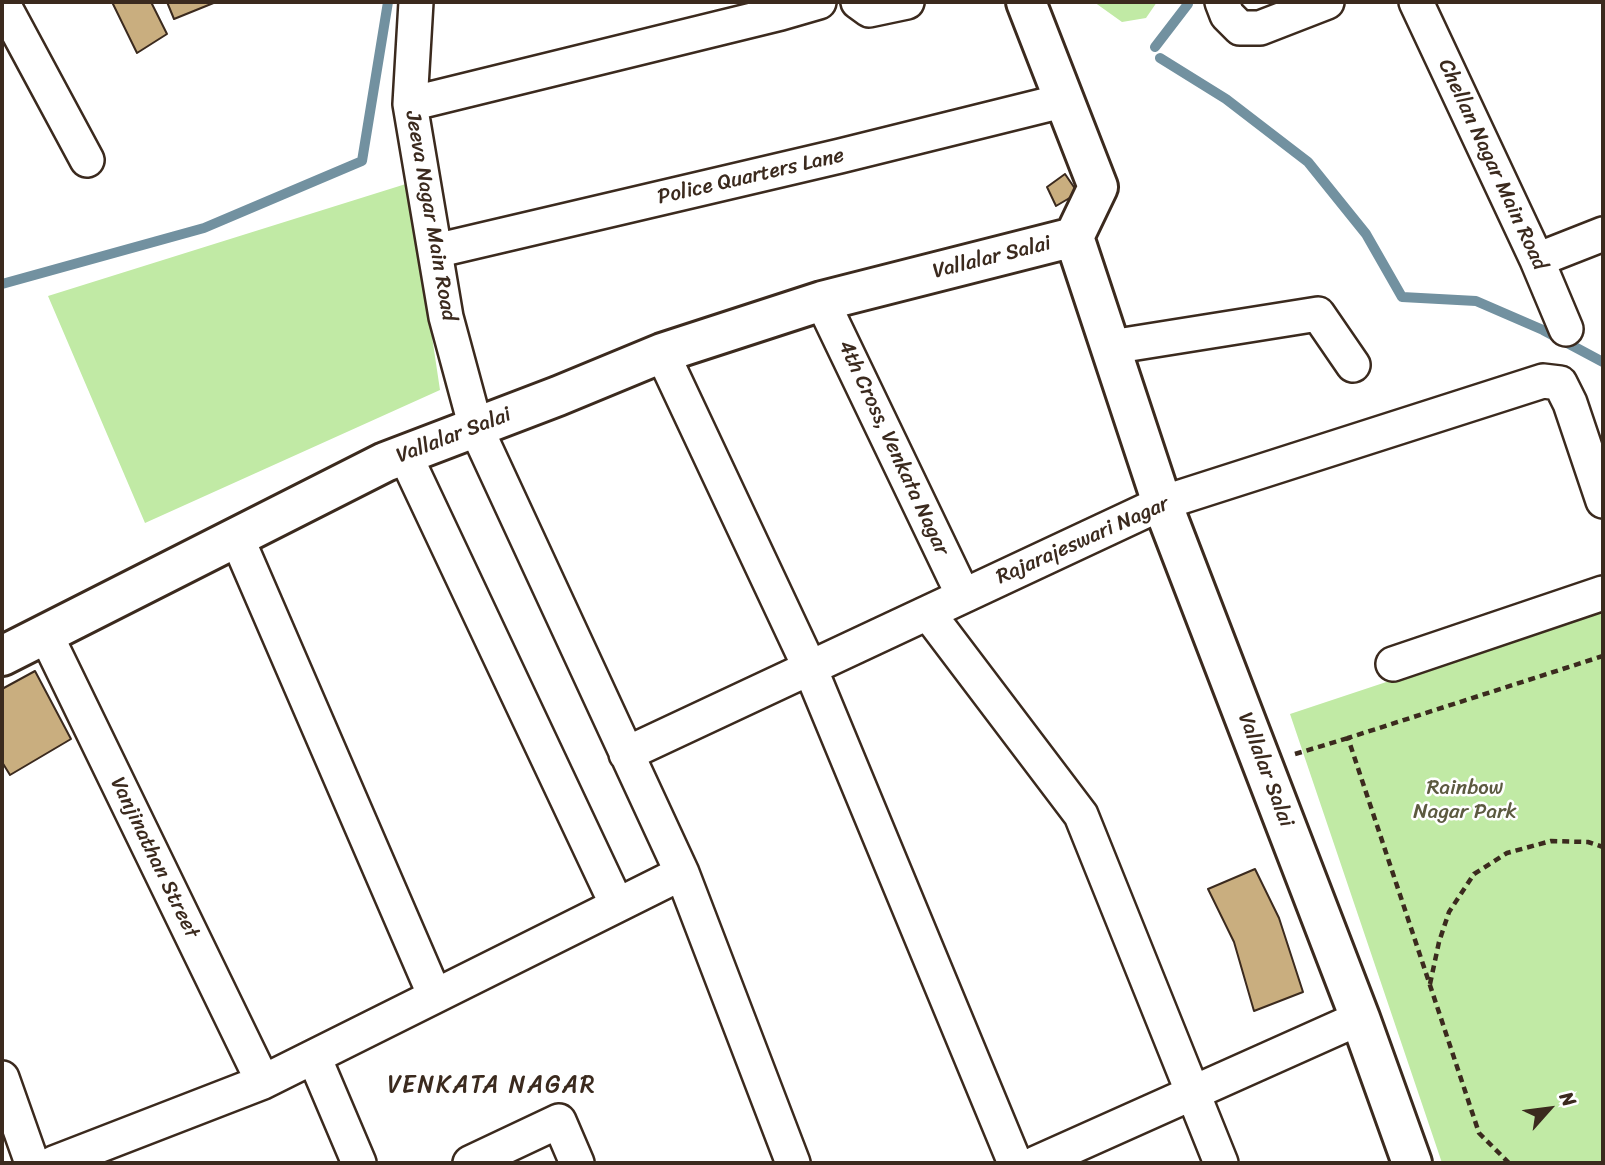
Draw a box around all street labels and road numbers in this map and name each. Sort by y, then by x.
street label: Chellan Nagar Main Road [1432,56,1552,274]
street label: Jeeva Nagar Main Road [399,109,461,323]
street label: Police Quarters Lane [655,143,847,211]
street label: Vallalar Salai [930,231,1054,285]
street label: 4th Cross, Venkata Nagar [832,336,954,560]
street label: Vallalar Salai [393,403,515,469]
street label: Rajarajeswari Nagar [993,492,1173,590]
street label: Vallalar Salai [1232,709,1298,831]
street label: Vanjinathan Street [104,773,204,943]

